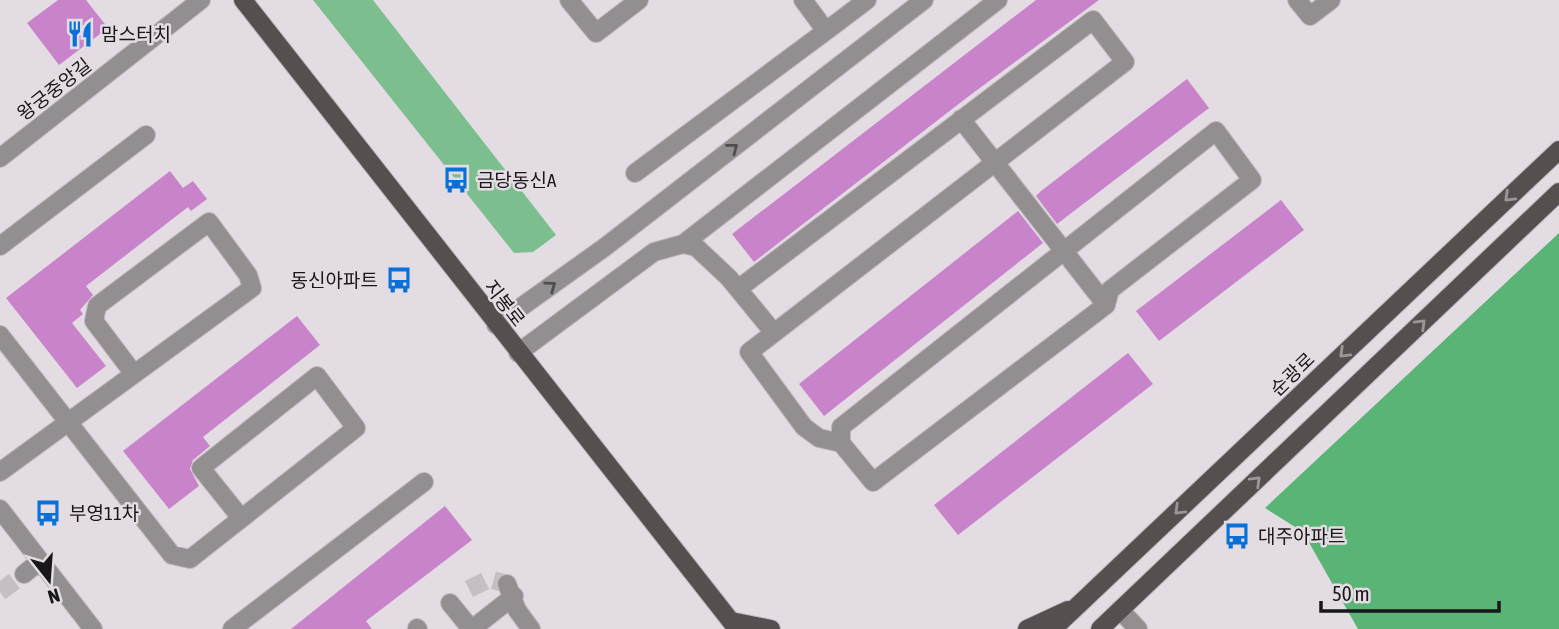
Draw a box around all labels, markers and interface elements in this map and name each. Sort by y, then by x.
restaurant icon: 맘스터치 [65,19,95,49]
place label: 맘스터치 [101,23,171,45]
street label: 왕궁중앙길 [13,53,95,125]
one-way arrow [725,144,737,157]
bus stop icon: 금당동신A [441,165,471,195]
place label: 금당동신A [477,169,557,191]
one-way arrow [1505,188,1518,201]
bus stop icon: 동신아파트 [384,265,414,295]
place label: 동신아파트 [291,269,378,291]
street label: 지봉로 [480,276,530,330]
one-way arrow [543,281,556,294]
one-way arrow [1412,320,1425,332]
one-way arrow [1340,345,1353,358]
street label: 순광로 [1265,348,1319,400]
one-way arrow [1248,476,1261,489]
bus stop icon: 부영11차 [33,498,63,528]
place label: 부영11차 [69,502,139,524]
one-way arrow [1175,502,1188,514]
bus stop icon: 대주아파트 [1222,521,1252,551]
place label: 대주아파트 [1258,525,1345,547]
north arrow [14,545,84,615]
scale bar [1321,570,1500,614]
text: 50 m [1332,581,1370,605]
text: N [45,584,63,608]

